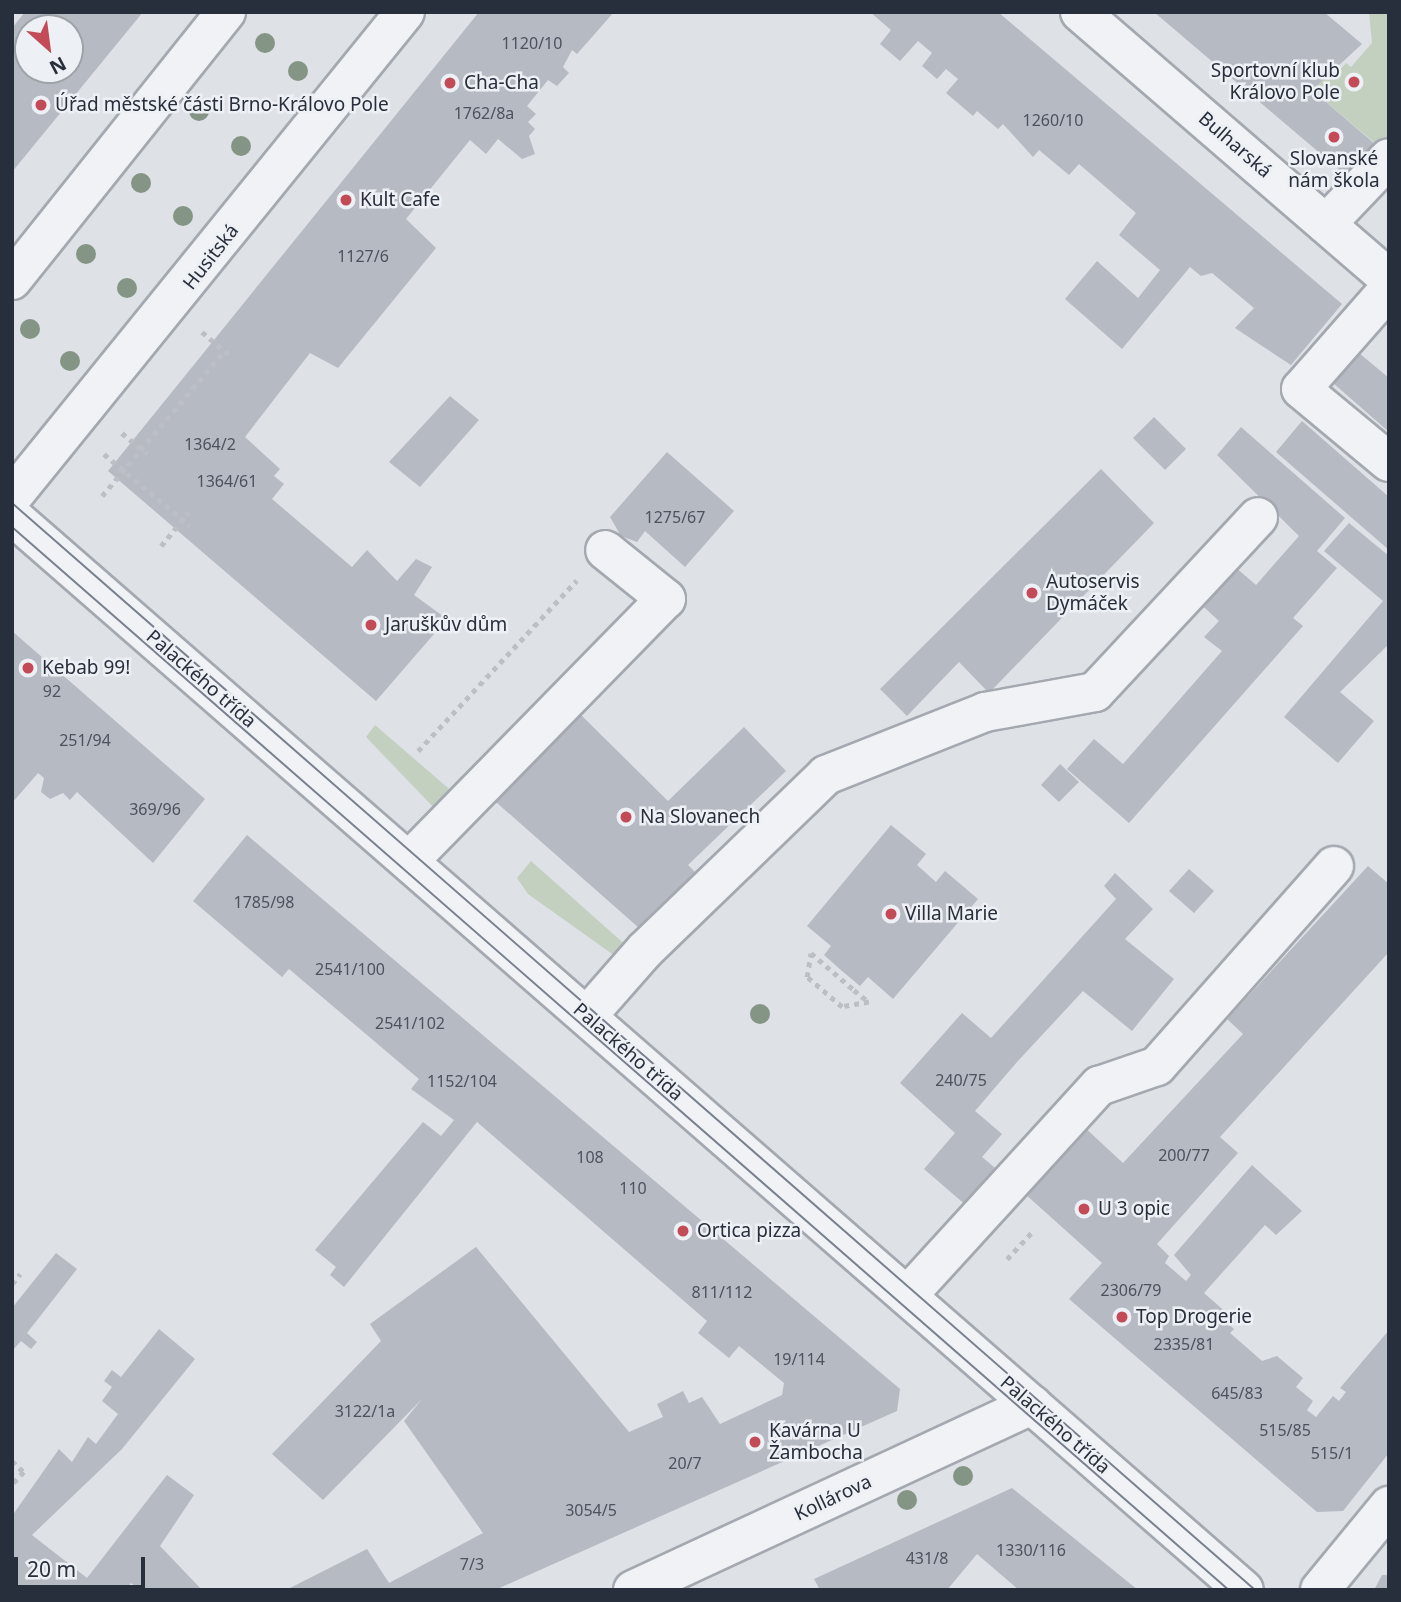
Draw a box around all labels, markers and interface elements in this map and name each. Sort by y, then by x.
north arrow [14,14,84,84]
house number: 1120/10 [502,33,562,53]
text: N [45,51,71,81]
place label: Sportovní klub Královo Pole [1211,60,1340,104]
place label: Cha-Cha [464,72,539,94]
marker: Sportovní klub Královo Pole [1346,74,1362,90]
marker: Cha-Cha [442,75,458,91]
place label: Úřad městské části Brno-Královo Pole [55,94,389,116]
marker: Úřad městské části Brno-Královo Pole [33,97,49,113]
house number: 1762/8a [454,103,514,123]
street label: Bulharská [1194,107,1276,183]
house number: 1260/10 [1023,110,1083,130]
marker: Slovanské nám škola [1326,129,1342,145]
place label: Slovanské nám škola [1288,148,1380,192]
place label: Kult Cafe [360,189,440,211]
marker: Kult Cafe [338,192,354,208]
street label: Husitská [178,220,244,294]
house number: 1127/6 [337,246,389,266]
house number: 1364/2 [184,434,236,454]
house number: 1364/61 [197,471,257,491]
house number: 1275/67 [645,507,705,527]
place label: Autoservis Dymáček [1046,571,1140,615]
marker: Autoservis Dymáček [1024,585,1040,601]
place label: Jaruškův dům [385,614,507,636]
marker: Jaruškův dům [363,617,379,633]
street label: Palackého třída [142,625,260,733]
place label: Kebab 99! [42,657,130,679]
marker: Kebab 99! [20,660,36,676]
house number: 92 [43,681,61,701]
house number: 251/94 [59,730,111,750]
house number: 369/96 [129,799,181,819]
place label: Na Slovanech [640,806,760,828]
marker: Na Slovanech [618,809,634,825]
house number: 1785/98 [234,892,294,912]
place label: Villa Marie [905,903,998,925]
marker: Villa Marie [883,906,899,922]
house number: 2541/100 [315,959,385,979]
street label: Palackého třída [569,998,687,1106]
house number: 2541/102 [375,1013,445,1033]
house number: 240/75 [935,1070,987,1090]
house number: 1152/104 [427,1071,497,1091]
house number: 200/77 [1158,1145,1210,1165]
house number: 108 [576,1147,604,1167]
house number: 110 [619,1178,647,1198]
place label: U 3 opic [1098,1198,1170,1220]
marker: U 3 opic [1076,1201,1092,1217]
place label: Ortica pizza [697,1220,801,1242]
marker: Ortica pizza [675,1223,691,1239]
house number: 2306/79 [1101,1280,1161,1300]
house number: 811/112 [692,1282,752,1302]
place label: Top Drogerie [1136,1306,1252,1328]
marker: Top Drogerie [1114,1309,1130,1325]
house number: 2335/81 [1154,1334,1214,1354]
house number: 19/114 [773,1349,825,1369]
street label: Palackého třída [996,1371,1114,1479]
house number: 645/83 [1211,1383,1263,1403]
house number: 3122/1a [335,1401,395,1421]
place label: Kavárna U Žambocha [769,1420,863,1464]
house number: 515/85 [1259,1420,1311,1440]
marker: Kavárna U Žambocha [747,1434,763,1450]
house number: 515/1 [1311,1443,1353,1463]
house number: 20/7 [668,1453,702,1473]
street label: Kollárova [791,1470,875,1526]
house number: 3054/5 [565,1500,617,1520]
house number: 1330/116 [996,1540,1066,1560]
scale bar [18,1542,149,1586]
house number: 431/8 [906,1548,948,1568]
house number: 7/3 [460,1554,484,1574]
text: 20 m [27,1555,76,1583]

